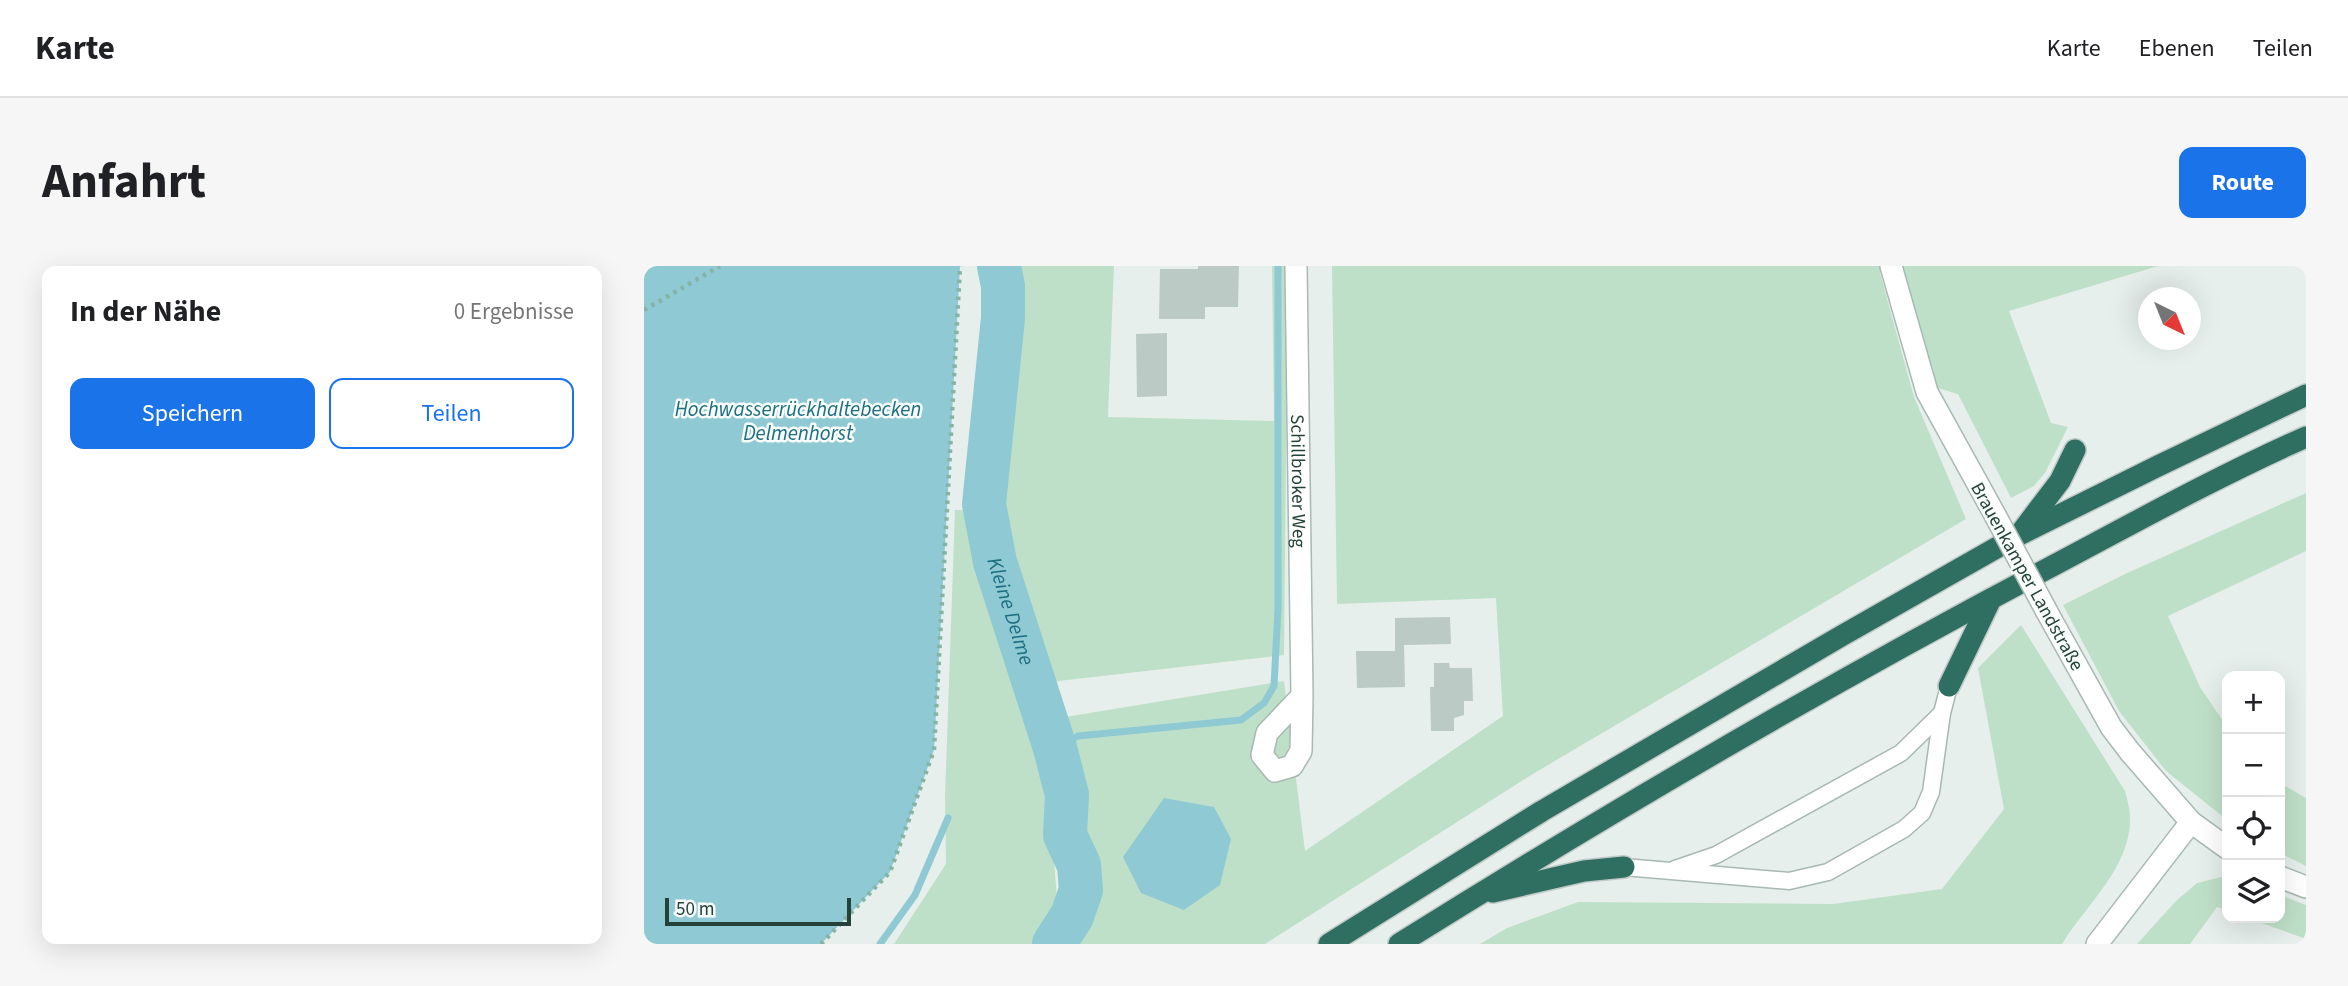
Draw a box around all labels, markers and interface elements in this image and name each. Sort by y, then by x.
text: Karte [35,25,115,72]
text: Karte [2047,31,2101,66]
text: Ebenen [2139,31,2215,66]
text: Teilen [2253,31,2313,66]
text: Anfahrt [42,147,206,217]
button: Route [2179,147,2306,218]
north arrow [2138,287,2201,350]
text: In der Nähe [70,290,221,333]
text: 0 Ergebnisse [454,295,574,328]
button: Speichern [70,378,315,449]
button: Teilen [329,378,574,449]
water label: Hochwasserrückhaltebecken Delmenhorst [675,394,921,448]
street label: Schillbroker Weg [1283,414,1312,548]
street label: Brauenkamper Landstraße [1964,478,2090,676]
water label: Kleine Delme [979,553,1042,669]
map controls [2222,671,2285,923]
button: + [2222,671,2285,734]
button: − [2222,734,2285,797]
button: locate [2222,797,2285,860]
button: layers [2222,860,2285,923]
scale bar [665,895,850,927]
text: 50 m [676,896,714,923]

